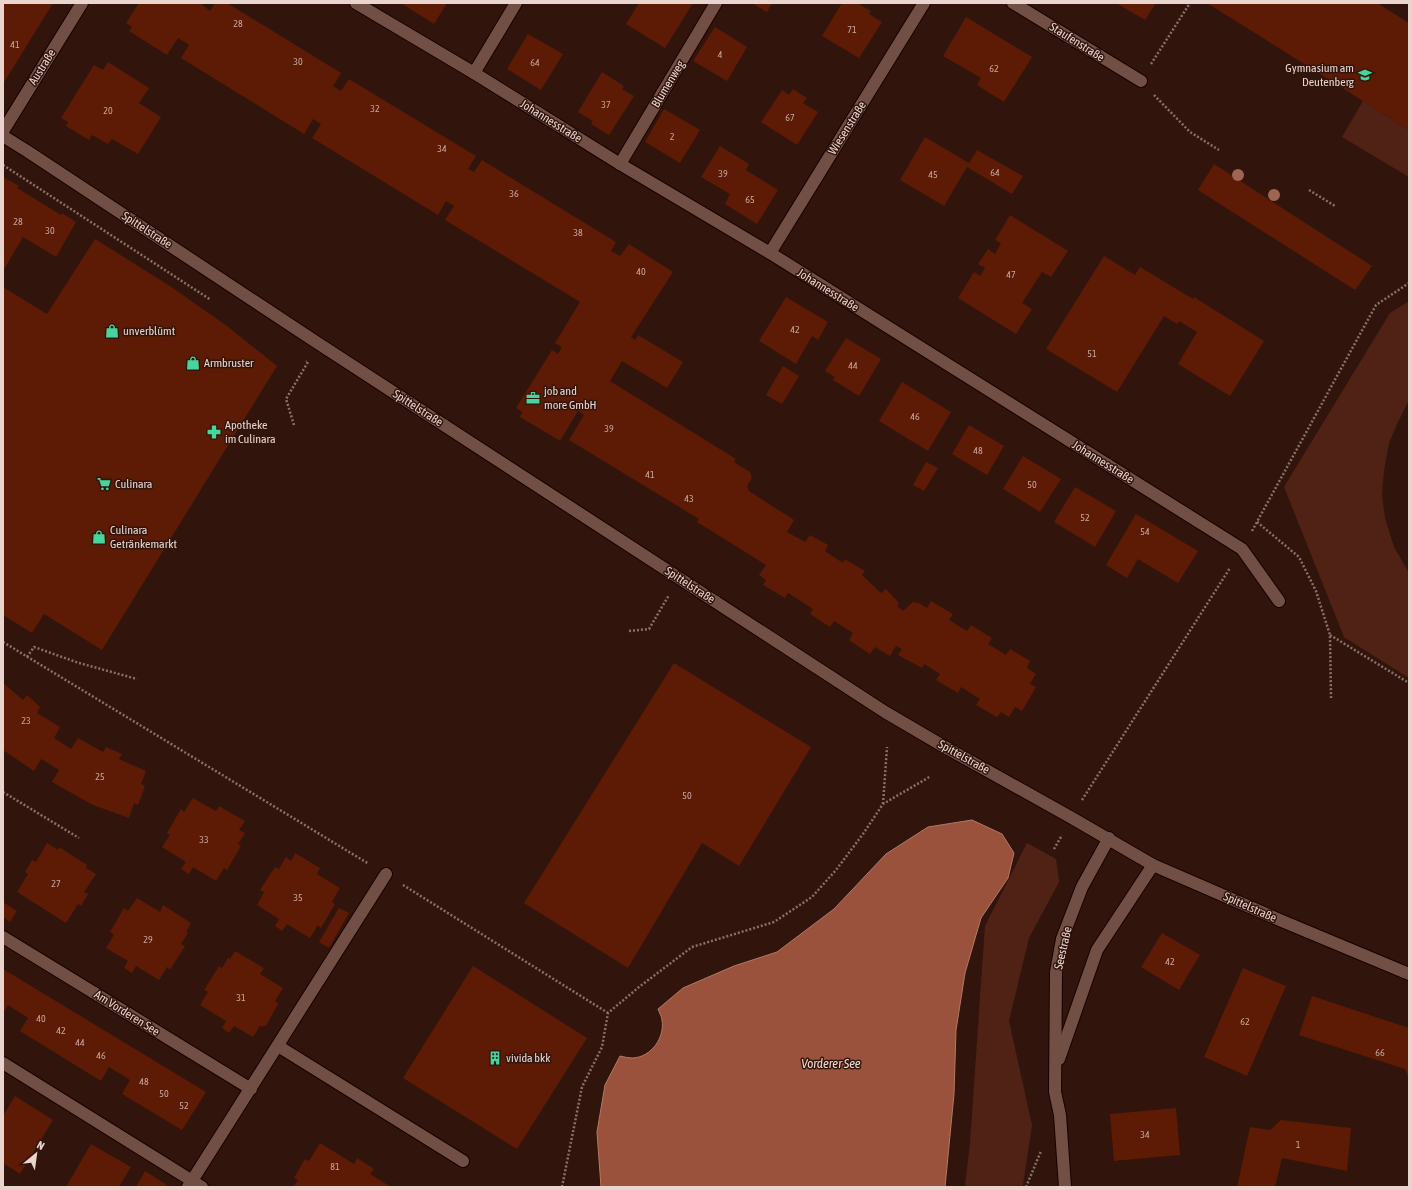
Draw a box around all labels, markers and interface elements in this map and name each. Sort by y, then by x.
house number: 28 [233,18,243,29]
street label: Staufenstraße [1047,20,1107,64]
house number: 71 [847,24,857,35]
house number: 41 [10,39,20,50]
street label: Austraße [26,47,58,87]
house number: 4 [718,49,723,60]
house number: 30 [293,56,303,67]
house number: 64 [530,57,540,68]
street label: Blumenweg [649,57,688,110]
place label: Gymnasium am Deutenberg [1285,61,1355,89]
house number: 62 [989,63,999,74]
school or university icon: Gymnasium am Deutenberg [1357,67,1373,83]
street label: Johannesstraße [518,97,584,145]
house number: 37 [601,99,611,110]
street label: Wiesenstraße [825,99,869,157]
house number: 32 [370,103,380,114]
house number: 20 [103,105,113,116]
house number: 67 [785,112,795,123]
house number: 2 [670,131,675,142]
house number: 34 [437,143,447,154]
house number: 64 [990,167,1000,178]
house number: 39 [718,168,728,179]
house number: 45 [928,169,938,180]
house number: 36 [509,188,519,199]
house number: 65 [745,194,755,205]
street label: Spittelstraße [119,209,175,251]
house number: 28 [13,216,23,227]
house number: 30 [45,225,55,236]
house number: 38 [573,227,583,238]
house number: 40 [636,266,646,277]
street label: Johannesstraße [795,266,861,314]
house number: 47 [1006,269,1016,280]
shop icon: unverblümt [104,323,120,339]
place label: unverblümt [123,324,176,338]
house number: 42 [790,324,800,335]
house number: 51 [1087,348,1097,359]
shop icon: Armbruster [185,355,201,371]
place label: Armbruster [204,356,254,370]
house number: 44 [848,360,858,371]
place label: job and more GmbH [543,384,597,412]
street label: Spittelstraße [390,387,446,429]
office icon: job and more GmbH [525,390,541,406]
house number: 46 [910,411,920,422]
place label: Apotheke im Culinara [225,418,275,446]
house number: 39 [604,423,614,434]
pharmacy icon: Apotheke im Culinara [206,424,222,440]
street label: Johannesstraße [1070,438,1136,486]
house number: 48 [973,445,983,456]
house number: 41 [645,469,655,480]
supermarket icon: Culinara [96,476,112,492]
place label: Culinara [115,477,152,491]
house number: 50 [1027,479,1037,490]
house number: 43 [684,493,694,504]
house number: 52 [1080,512,1090,523]
place label: Culinara Getränkemarkt [110,523,177,551]
house number: 54 [1140,526,1150,537]
shop icon: Culinara Getränkemarkt [91,529,107,545]
street label: Spittelstraße [662,564,718,606]
house number: 23 [21,715,31,726]
street label: Spittelstraße [936,737,992,777]
house number: 25 [95,771,105,782]
house number: 50 [682,790,692,801]
house number: 33 [199,834,209,845]
house number: 27 [51,878,61,889]
street label: Spittelstraße [1221,889,1279,925]
house number: 35 [293,892,303,903]
street label: Seestraße [1051,925,1075,971]
house number: 29 [143,934,153,945]
house number: 42 [1165,956,1175,967]
street label: Am Vorderen See [92,987,162,1039]
house number: 31 [236,992,246,1003]
house number: 40 [36,1013,46,1024]
house number: 62 [1240,1016,1250,1027]
house number: 42 [56,1025,66,1036]
house number: 44 [75,1037,85,1048]
house number: 66 [1375,1047,1385,1058]
house number: 46 [96,1050,106,1061]
building icon: vivida bkk [487,1050,503,1066]
place label: vivida bkk [506,1051,551,1065]
water label: Vorderer See [801,1056,861,1071]
house number: 48 [139,1076,149,1087]
house number: 50 [159,1088,169,1099]
house number: 52 [179,1100,189,1111]
house number: 34 [1140,1129,1150,1140]
north arrow [16,1134,56,1174]
text: N [35,1138,47,1152]
house number: 1 [1296,1139,1301,1150]
house number: 81 [330,1161,340,1172]

